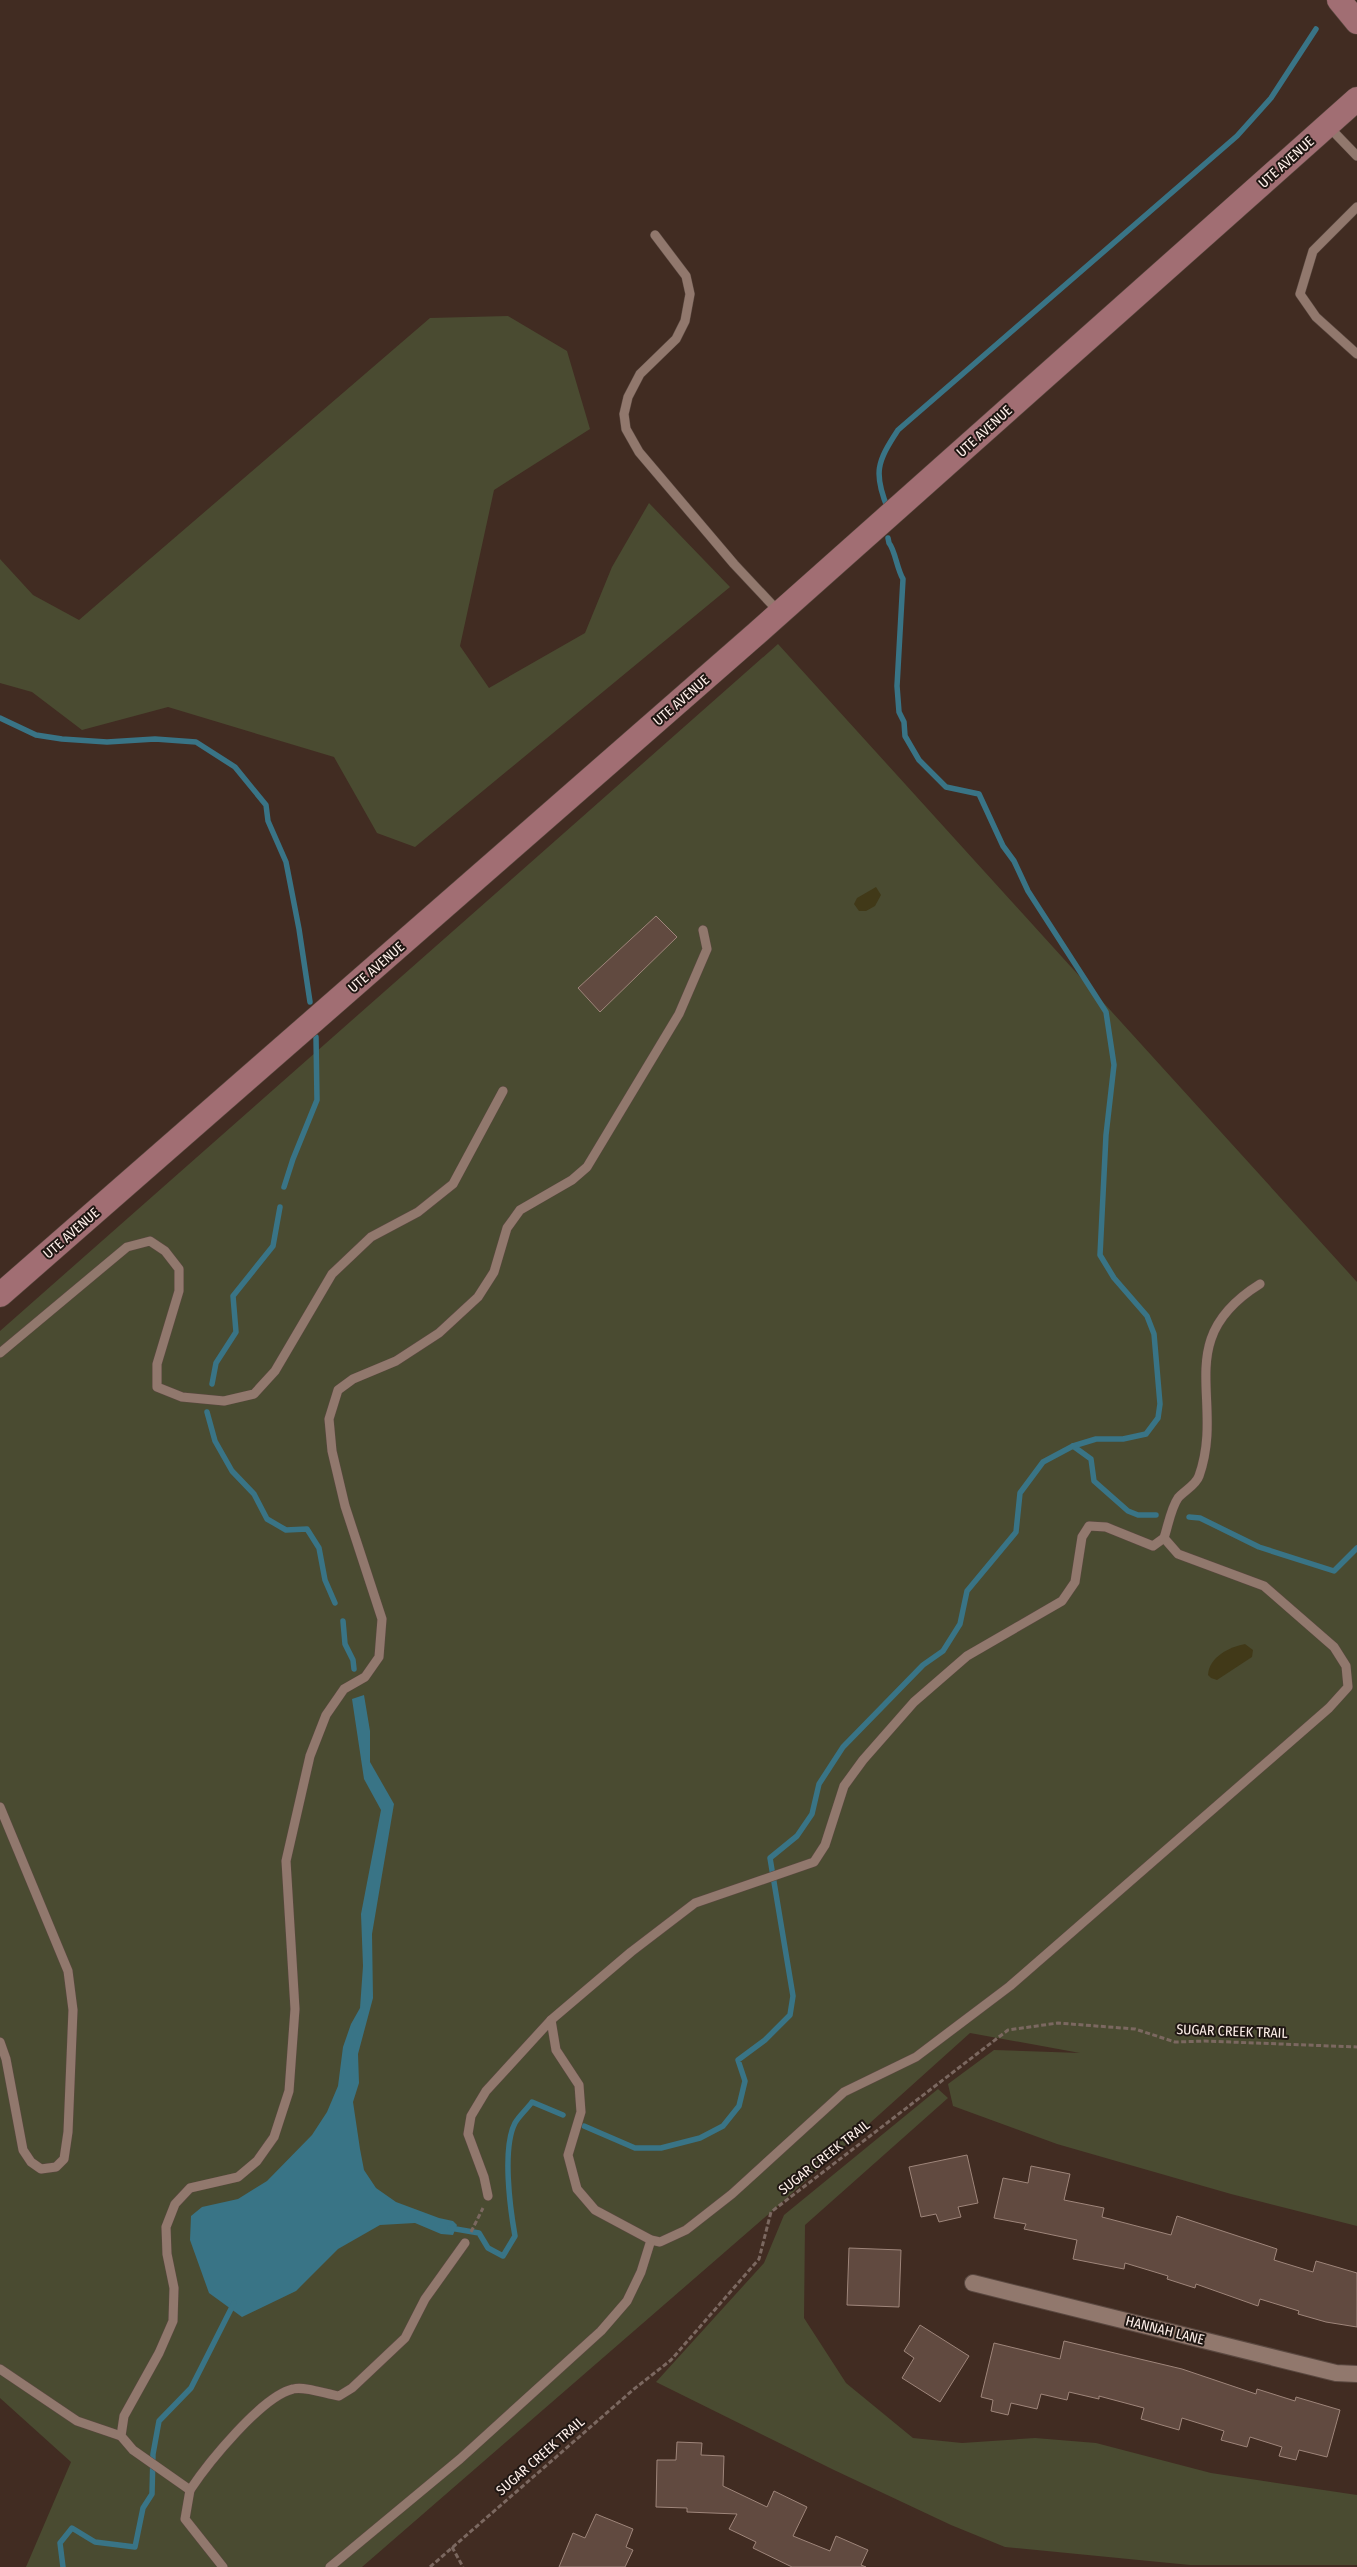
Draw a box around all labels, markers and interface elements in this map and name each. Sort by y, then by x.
street label: UTE AVENUE [1255,133,1318,192]
street label: UTE AVENUE [953,402,1016,461]
street label: UTE AVENUE [650,671,713,729]
street label: UTE AVENUE [345,938,408,996]
street label: UTE AVENUE [40,1204,103,1262]
street label: SUGAR CREEK TRAIL [1176,2021,1288,2042]
street label: SUGAR CREEK TRAIL [775,2116,873,2198]
street label: HANNAH LANE [1124,2312,1206,2349]
street label: SUGAR CREEK TRAIL [493,2413,588,2499]

